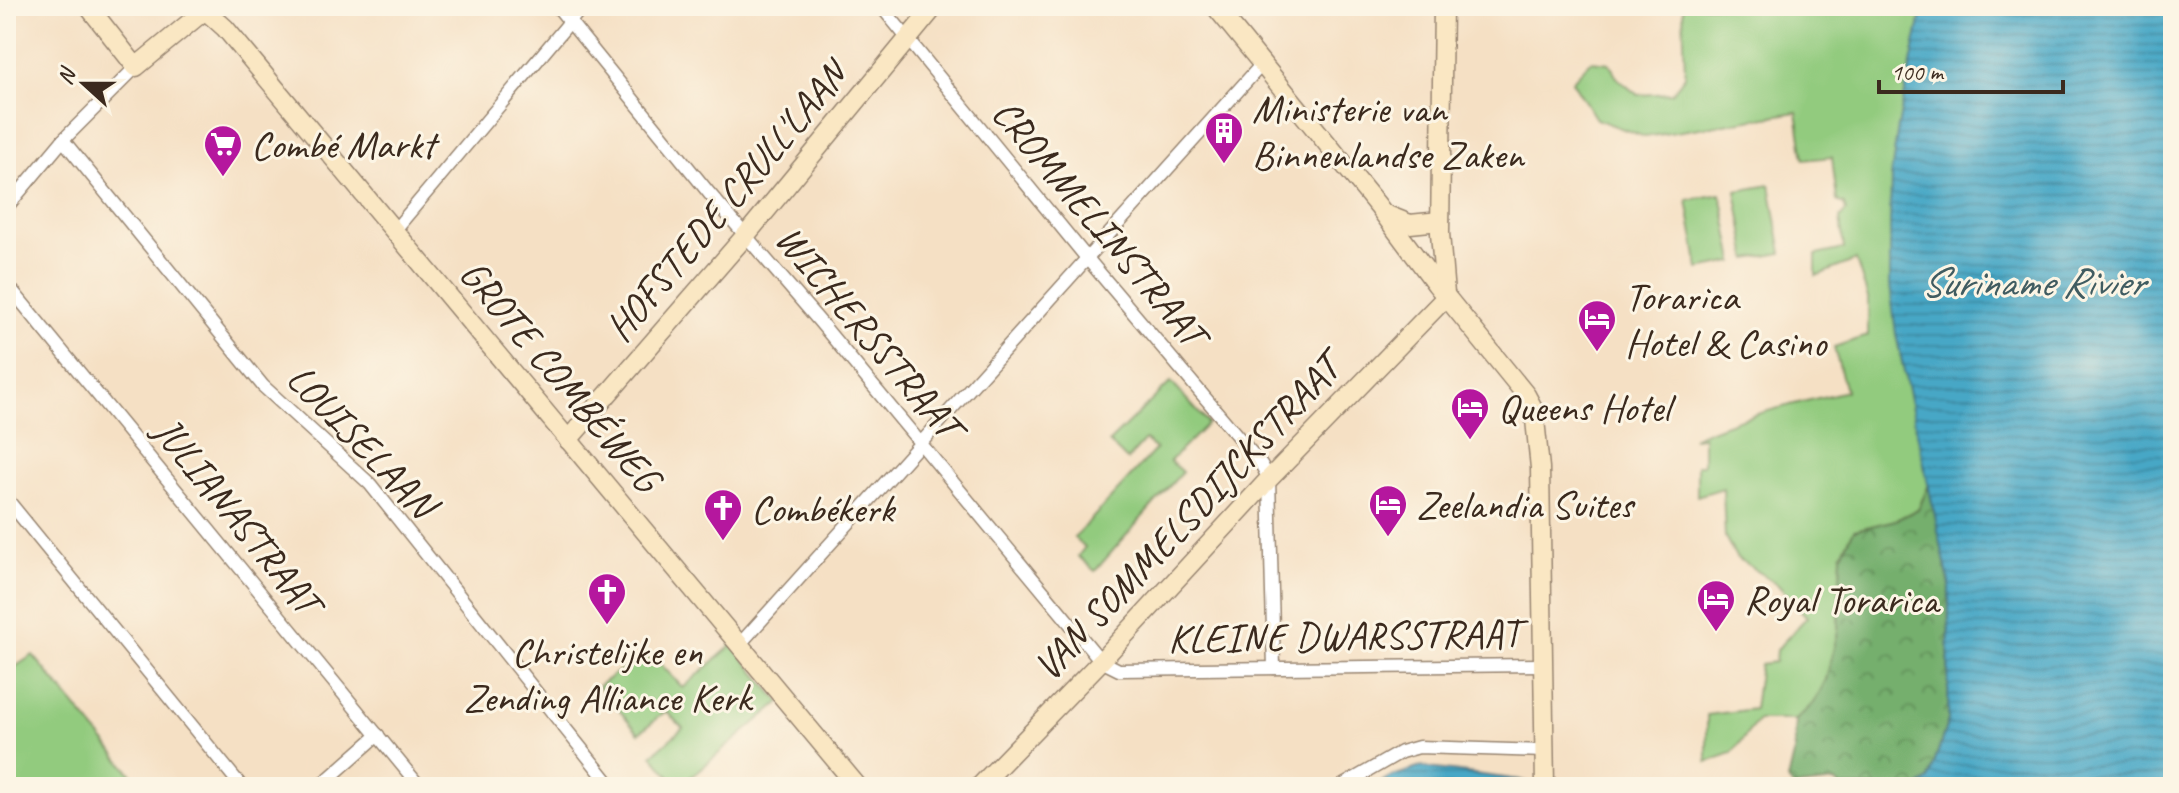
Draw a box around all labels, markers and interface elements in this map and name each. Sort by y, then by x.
north arrow [44,44,124,124]
scale bar [1879,44,2063,94]
street label: HOFSTEDE CRULL'LAAN [594,48,861,351]
text: 100 m [1891,57,1945,87]
text: N [51,63,83,89]
place label: Ministerie van Binnenlandse Zaken [1252,84,1525,180]
street label: CROMMELINSTRAAT [981,89,1222,362]
building icon: Ministerie van Binnenlandse Zaken [1203,110,1245,165]
place label: Combé Markt [251,120,441,170]
supermarket icon: Combé Markt [202,123,244,178]
street label: WICHERSSTRAAT [765,215,978,456]
street label: GROTE COMBÉWEG [449,250,674,505]
water label: Suriname Rivier [1921,256,2149,309]
place label: Torarica Hotel & Casino [1625,272,1828,368]
hotel icon: Torarica Hotel & Casino [1576,298,1618,353]
street label: VAN SOMMELSDIJCKSTRAAT [1023,337,1357,691]
street label: LOUISELAAN [276,354,450,532]
place label: Queens Hotel [1498,383,1677,433]
hotel icon: Queens Hotel [1449,386,1491,441]
street label: JULIANASTRAAT [141,406,337,630]
place label: Zeelandia Suites [1416,480,1636,530]
hotel icon: Zeelandia Suites [1367,483,1409,538]
place label: Combékerk [751,484,896,534]
church icon: Combékerk [702,487,744,542]
church icon: Christelijke en Zending Alliance Kerk [586,571,628,626]
place label: Royal Torarica [1744,575,1942,625]
hotel icon: Royal Torarica [1695,578,1737,633]
street label: KLEINE DWARSSTRAAT [1168,608,1530,664]
place label: Christelijke en Zending Alliance Kerk [463,627,754,723]

